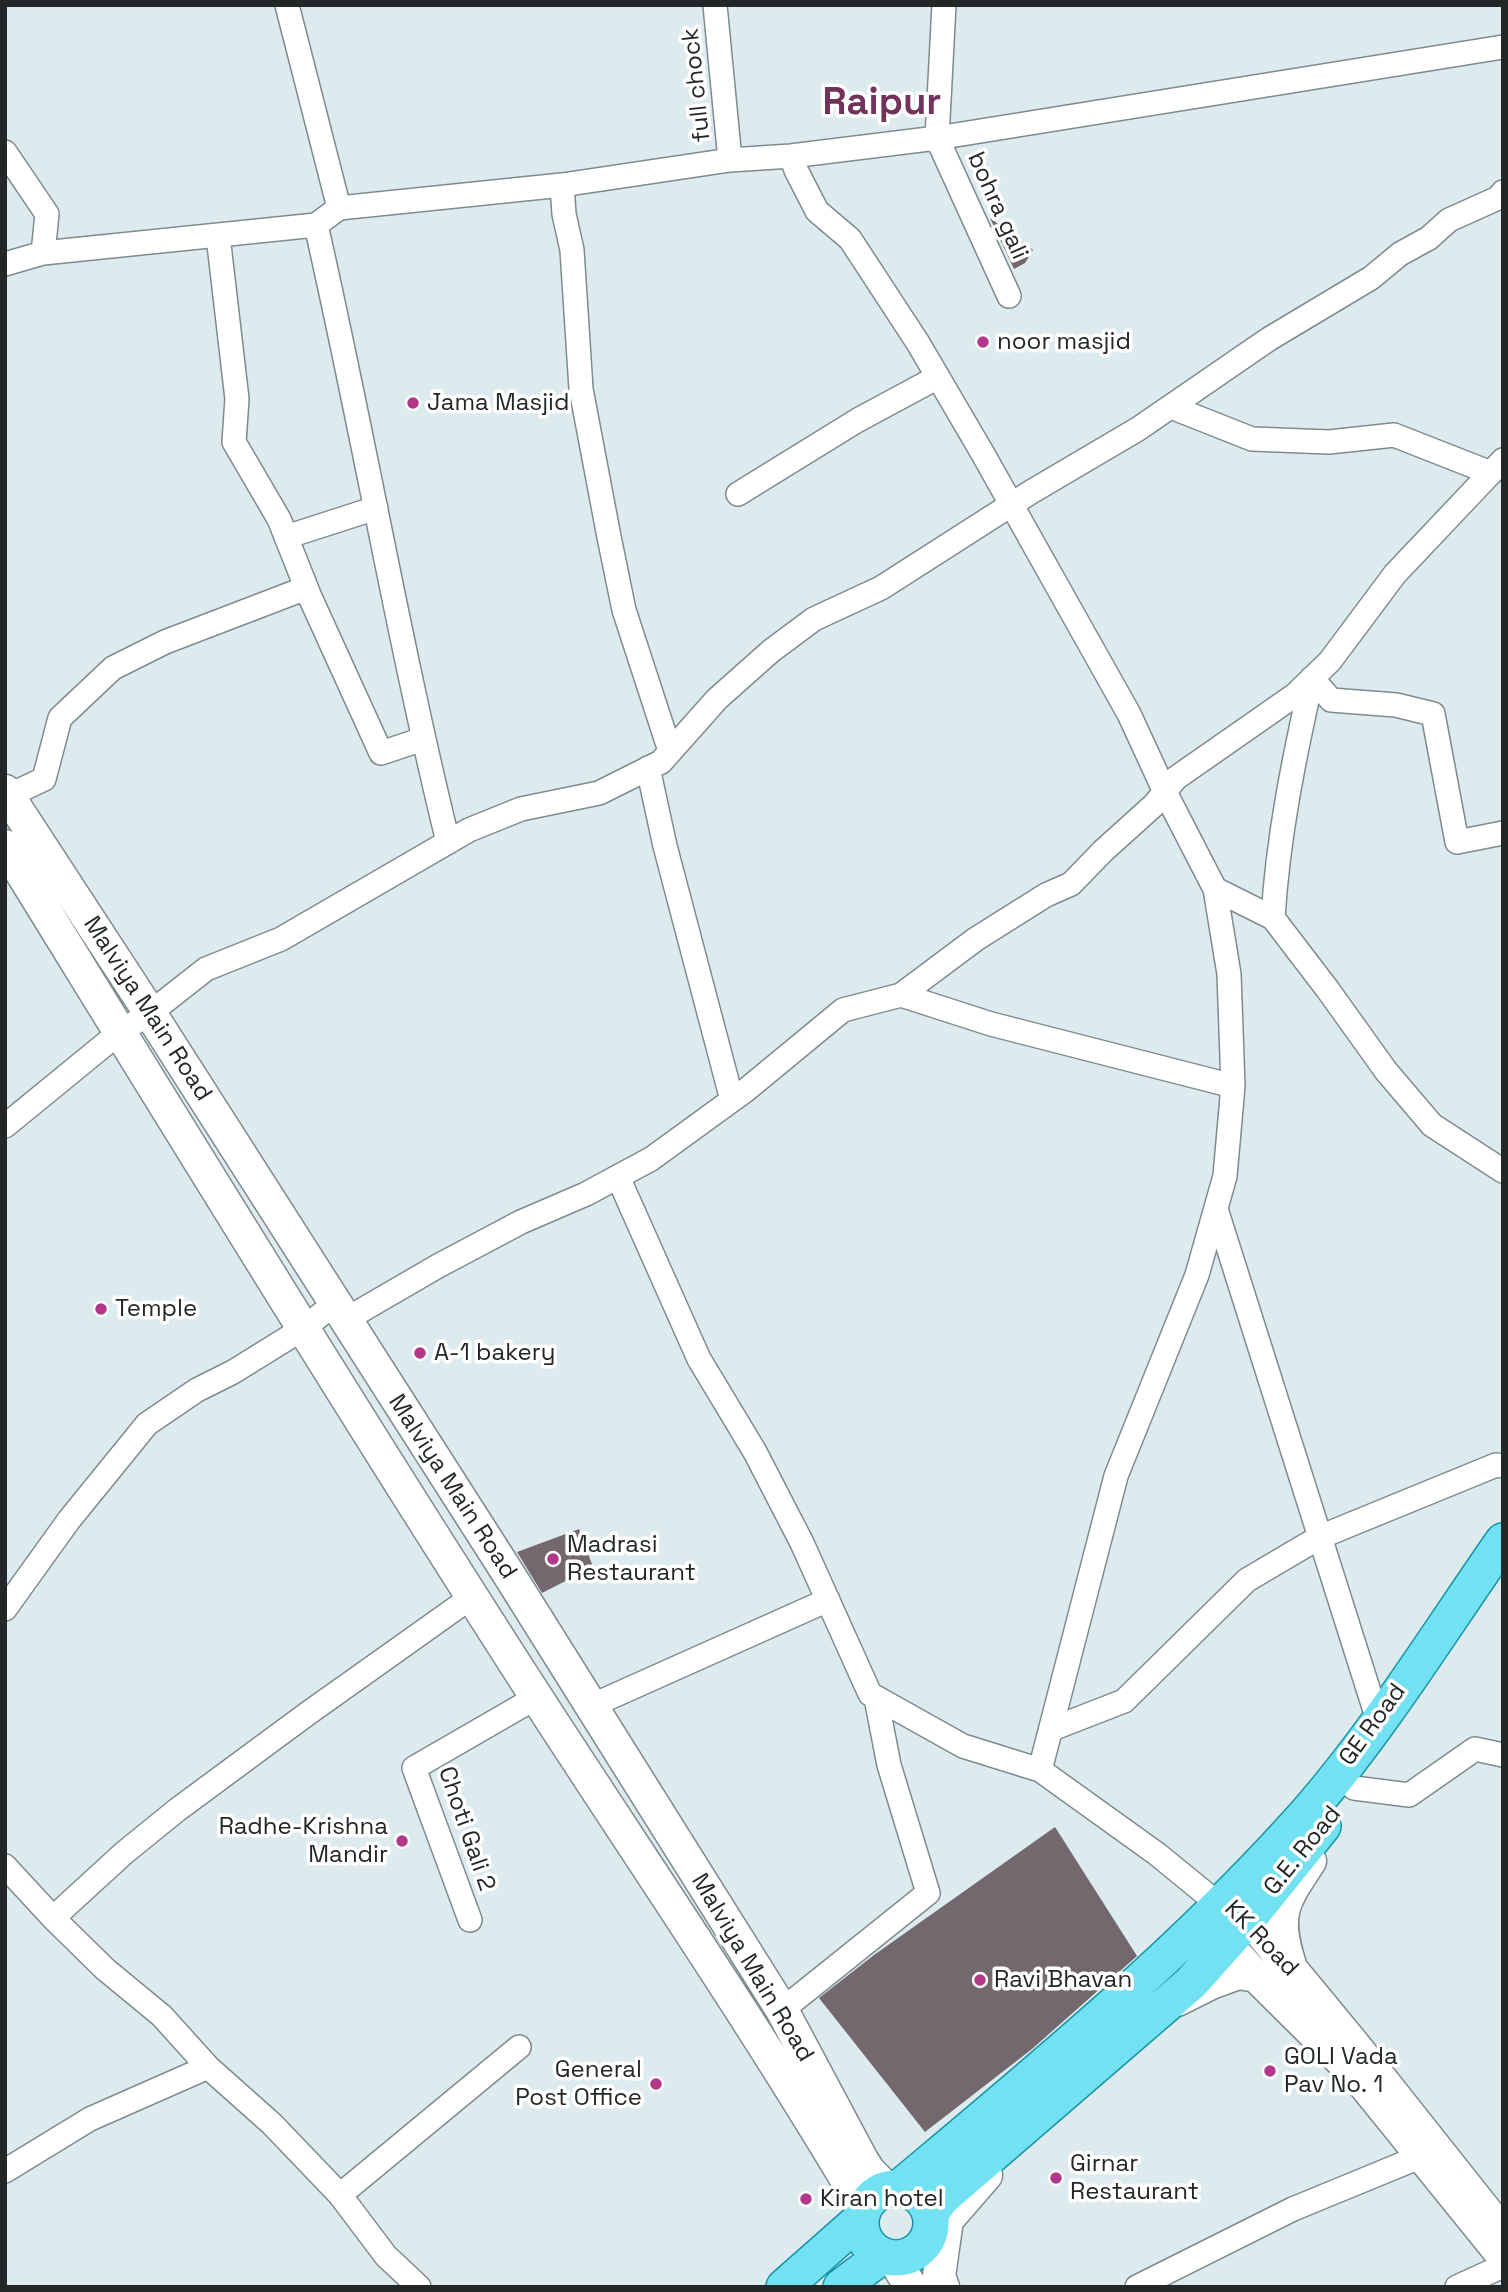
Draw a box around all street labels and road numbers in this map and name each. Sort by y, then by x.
street label: full chock [677,27,717,143]
street label: bohra gali [961,148,1033,264]
street label: Malviya Main Road [77,911,217,1107]
street label: Malviya Main Road [382,1389,522,1585]
street label: GE Road [1334,1678,1412,1772]
street label: Choti Gali 2 [431,1763,501,1895]
street label: G.E. Road [1258,1801,1348,1901]
street label: Malviya Main Road [685,1869,819,2067]
street label: KK Road [1218,1895,1304,1983]

